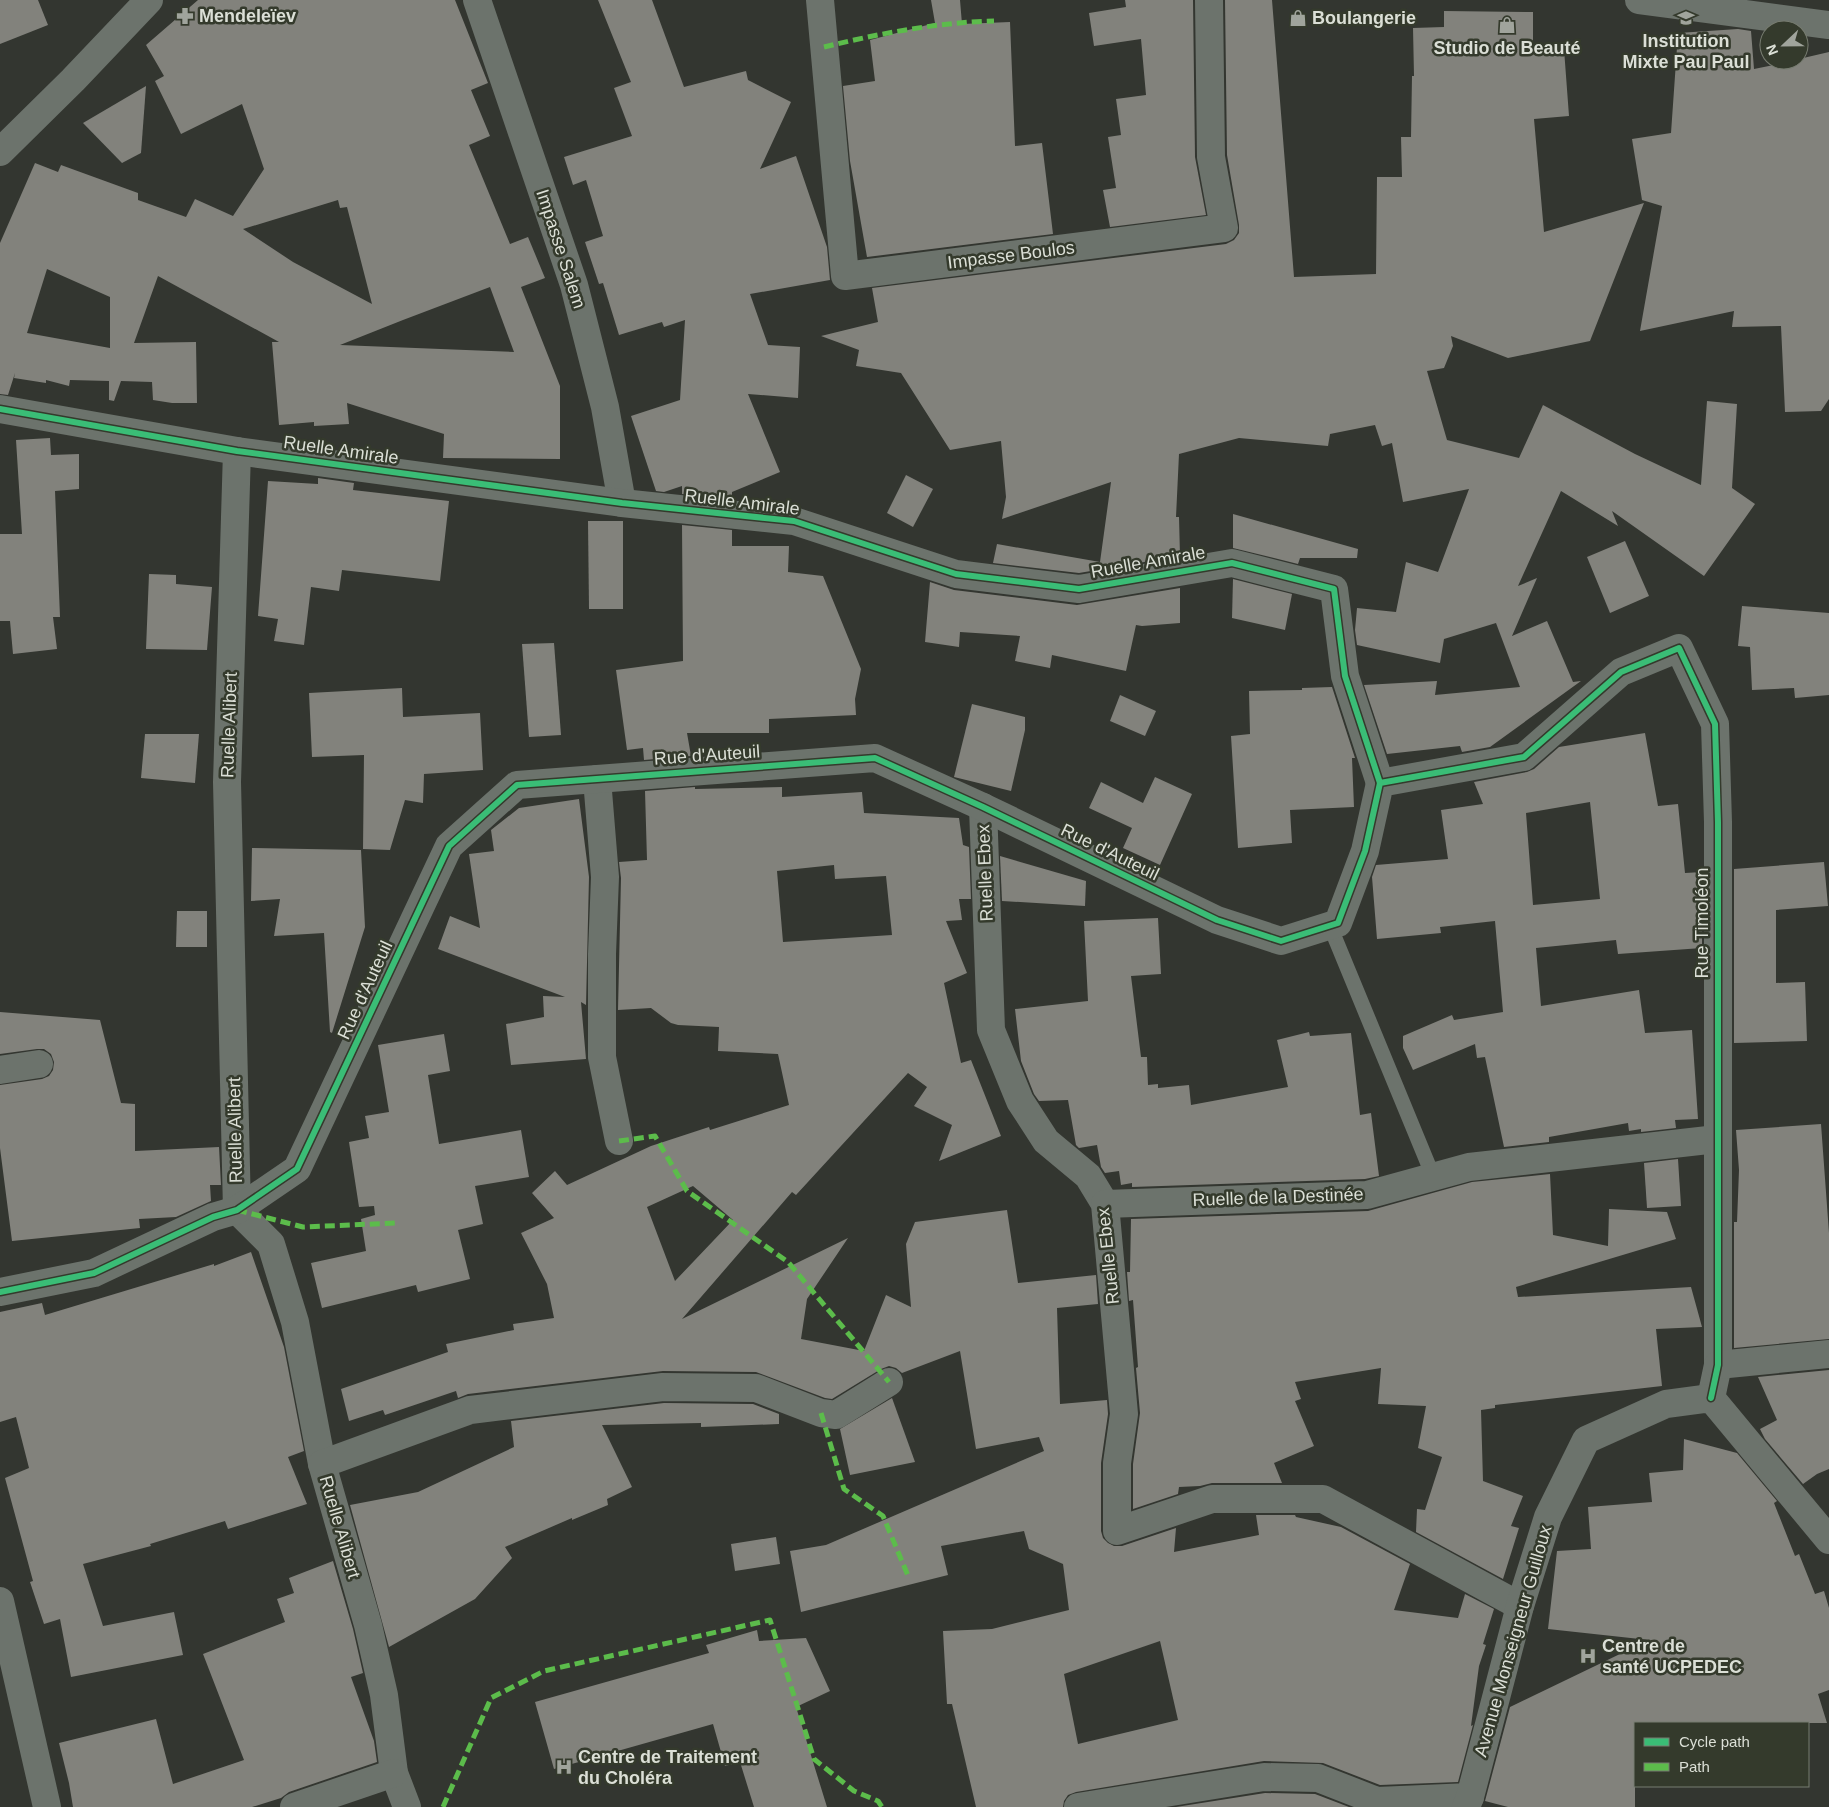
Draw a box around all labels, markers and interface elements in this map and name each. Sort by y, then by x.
pharmacy icon: Mendeleïev [175,6,195,26]
place label: Mendeleïev [199,6,296,26]
shop icon: Boulangerie [1288,8,1308,28]
place label: Boulangerie [1312,8,1416,28]
school or university icon: Institution Mixte Pau Paul [1676,8,1696,28]
shop icon: Studio de Beauté [1497,15,1517,35]
north arrow [1759,20,1809,70]
place label: Institution Mixte Pau Paul [1622,31,1750,72]
place label: Studio de Beauté [1433,38,1581,58]
text: N [1763,42,1781,58]
street label: Impasse Salem [532,187,590,311]
street label: Impasse Boulos [946,237,1076,273]
street label: Ruelle Amirale [282,432,400,468]
street label: Ruelle Amirale [683,485,801,519]
street label: Ruelle Amirale [1089,542,1207,582]
street label: Ruelle Alibert [217,672,241,778]
street label: Rue d'Auteuil [653,741,761,769]
street label: Rue d'Auteuil [1058,820,1162,884]
street label: Ruelle Ebex [973,824,997,922]
street label: Rue Timoléon [1692,867,1712,979]
street label: Rue d'Auteuil [333,938,397,1042]
street label: Ruelle Alibert [224,1077,246,1183]
street label: Ruelle de la Destinée [1192,1184,1364,1210]
street label: Ruelle Ebex [1093,1207,1123,1305]
street label: Ruelle Alibert [316,1473,364,1581]
street label: Avenue Monseigneur Guilloux [1470,1523,1556,1759]
place label: Centre de santé UCPEDEC [1602,1636,1742,1677]
hospital icon: Centre de santé UCPEDEC [1578,1646,1598,1666]
legend [1634,1722,1809,1787]
text: Cycle path [1679,1733,1750,1750]
place label: Centre de Traitement du Choléra [578,1747,757,1788]
hospital icon: Centre de Traitement du Choléra [554,1757,574,1777]
text: Path [1679,1758,1710,1775]

